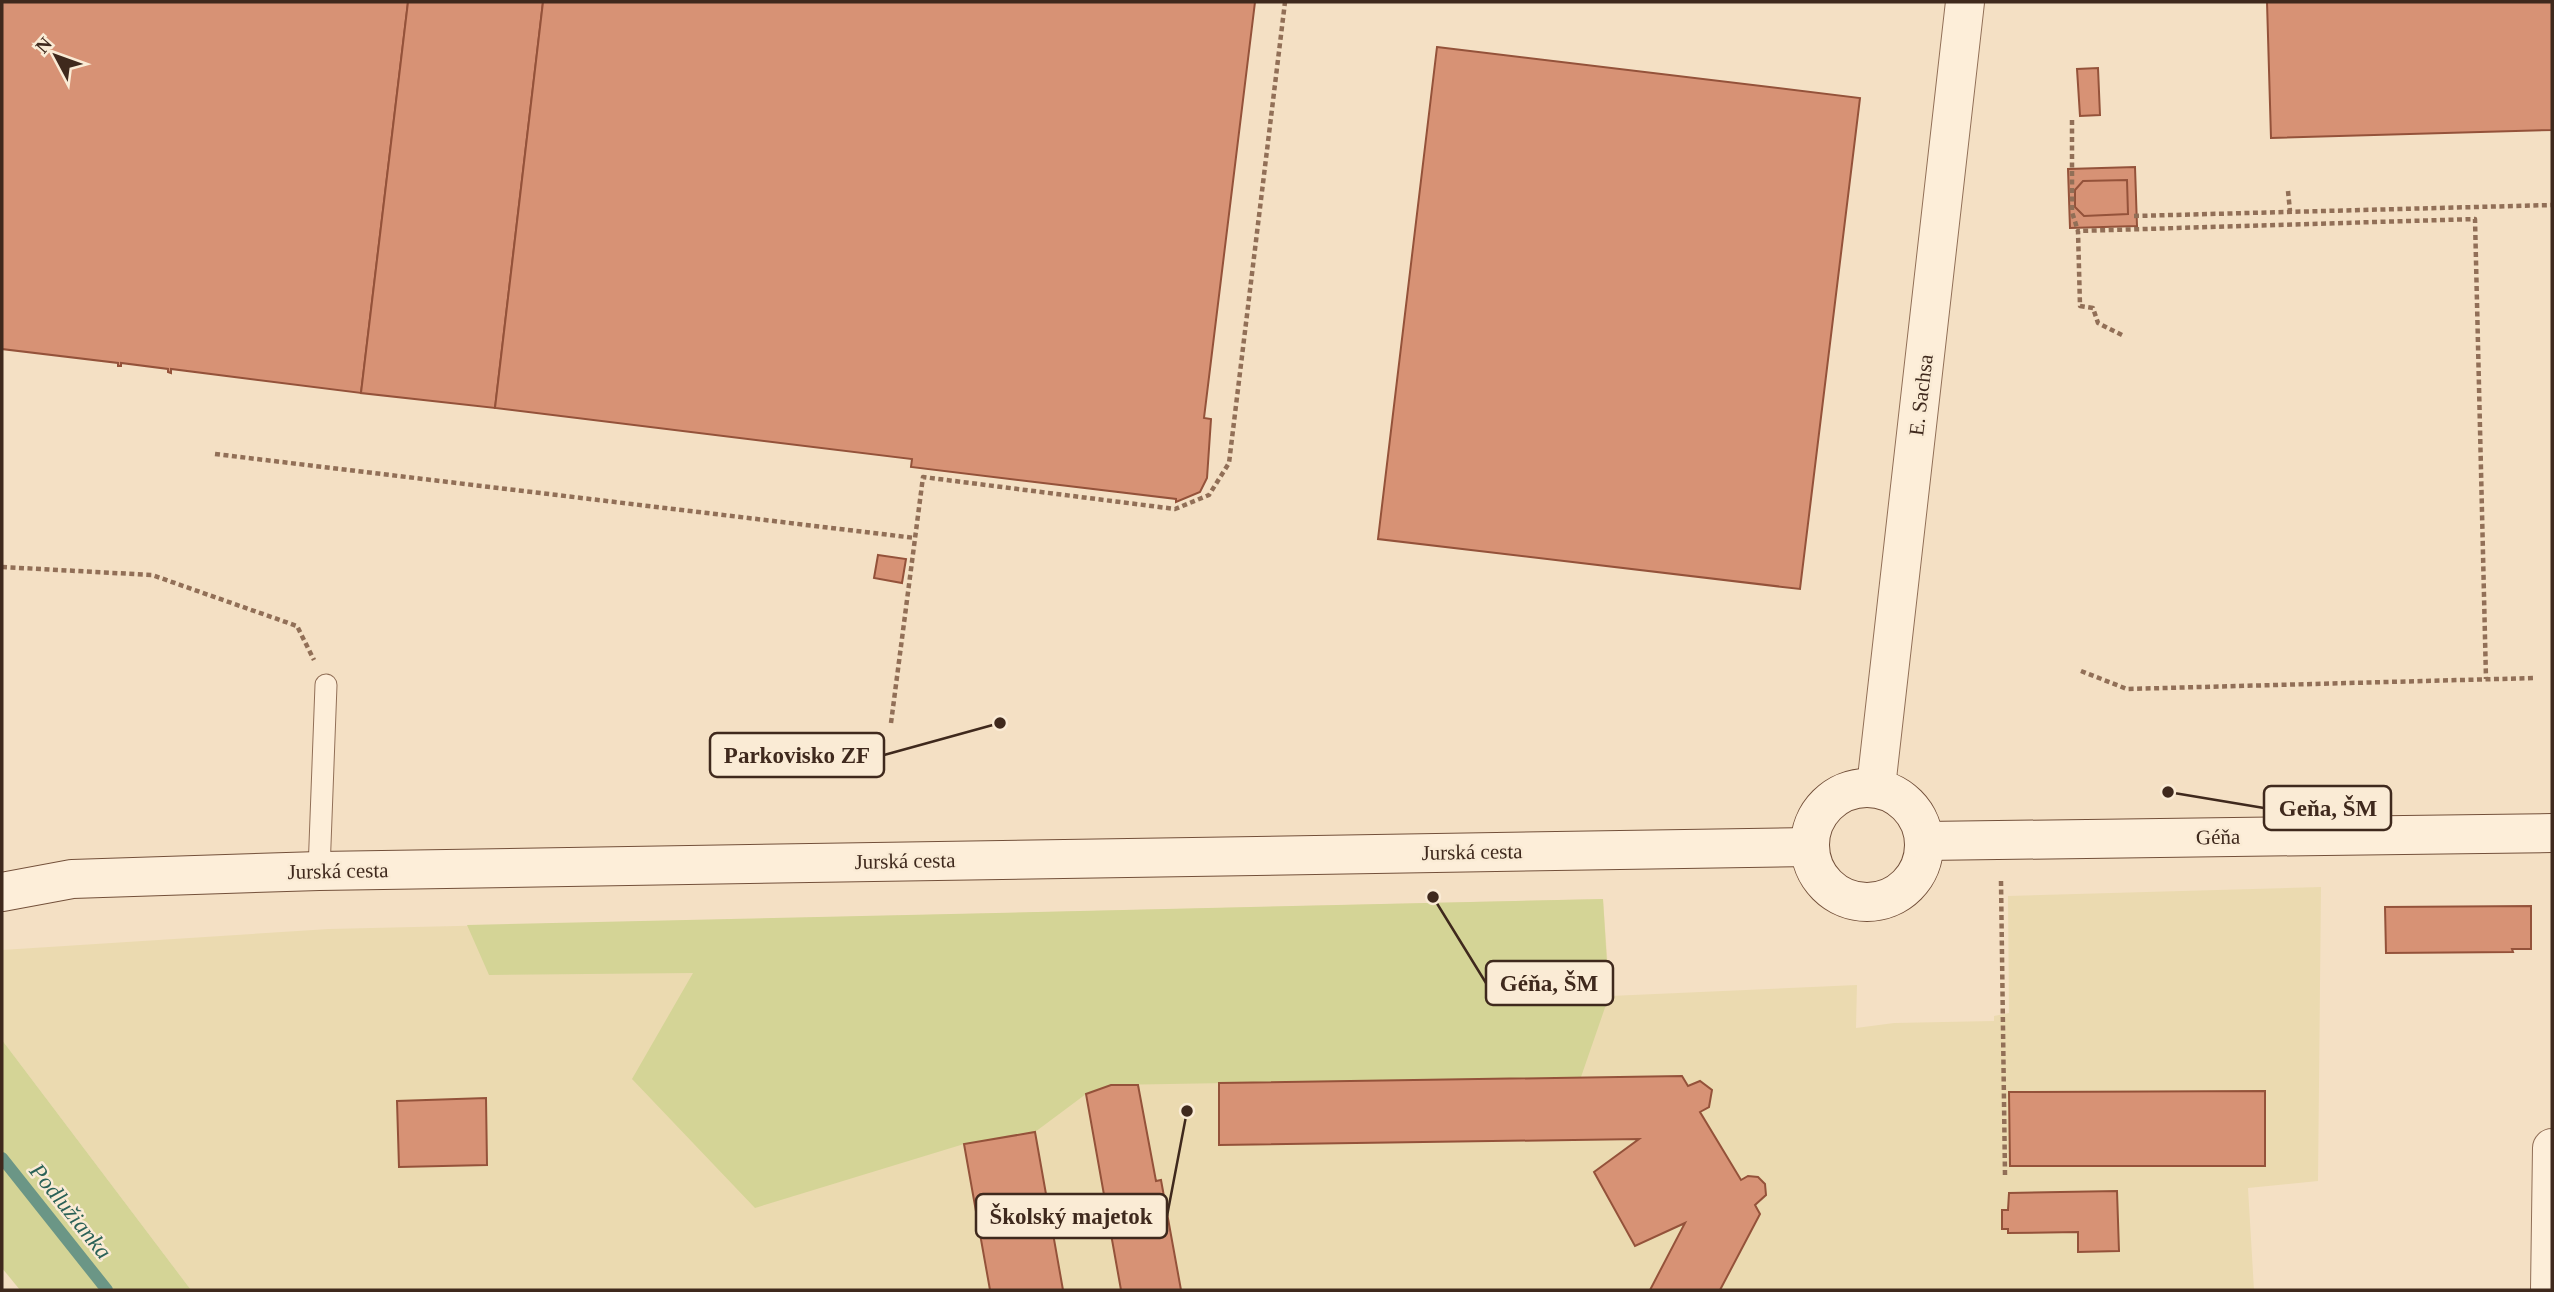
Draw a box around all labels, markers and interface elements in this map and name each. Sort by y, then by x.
north arrow [21,21,91,91]
text: N [31,33,56,57]
street label: E. Sachsa [1904,352,1938,437]
callout: Parkovisko ZF [710,733,884,777]
text: Parkovisko ZF [724,743,870,768]
callout: Geňa, ŠM [2264,786,2391,830]
text: Geňa, ŠM [2279,795,2377,821]
street label: Géňa [2196,825,2241,849]
street label: Jurská cesta [1421,839,1523,865]
street label: Jurská cesta [854,848,956,874]
street label: Jurská cesta [287,858,389,884]
callout: Géňa, ŠM [1486,961,1613,1005]
text: Géňa, ŠM [1500,970,1598,996]
water label: Podlužianka [24,1158,117,1264]
callout: Školský majetok [976,1194,1167,1238]
text: Školský majetok [990,1203,1153,1229]

